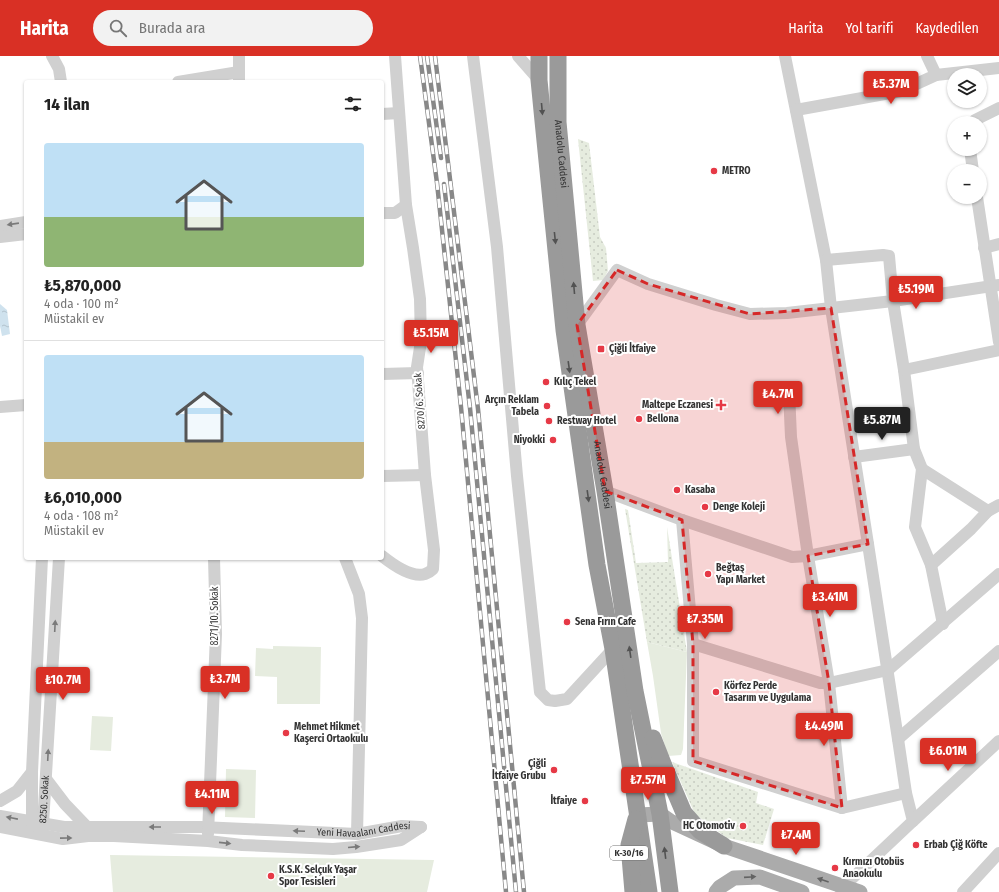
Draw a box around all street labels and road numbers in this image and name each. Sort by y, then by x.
street label: Anadolu Caddesi [552,119,571,189]
street label: 8270/6. Sokak [412,372,428,430]
street label: Anadolu Caddesi [591,440,615,510]
street label: 8271/10. Sokak [209,586,221,646]
street label: 8250. Sokak [37,775,52,824]
street label: Yeni Havaalanı Caddesi [316,819,411,840]
road number: K-30/16 [610,846,648,860]

